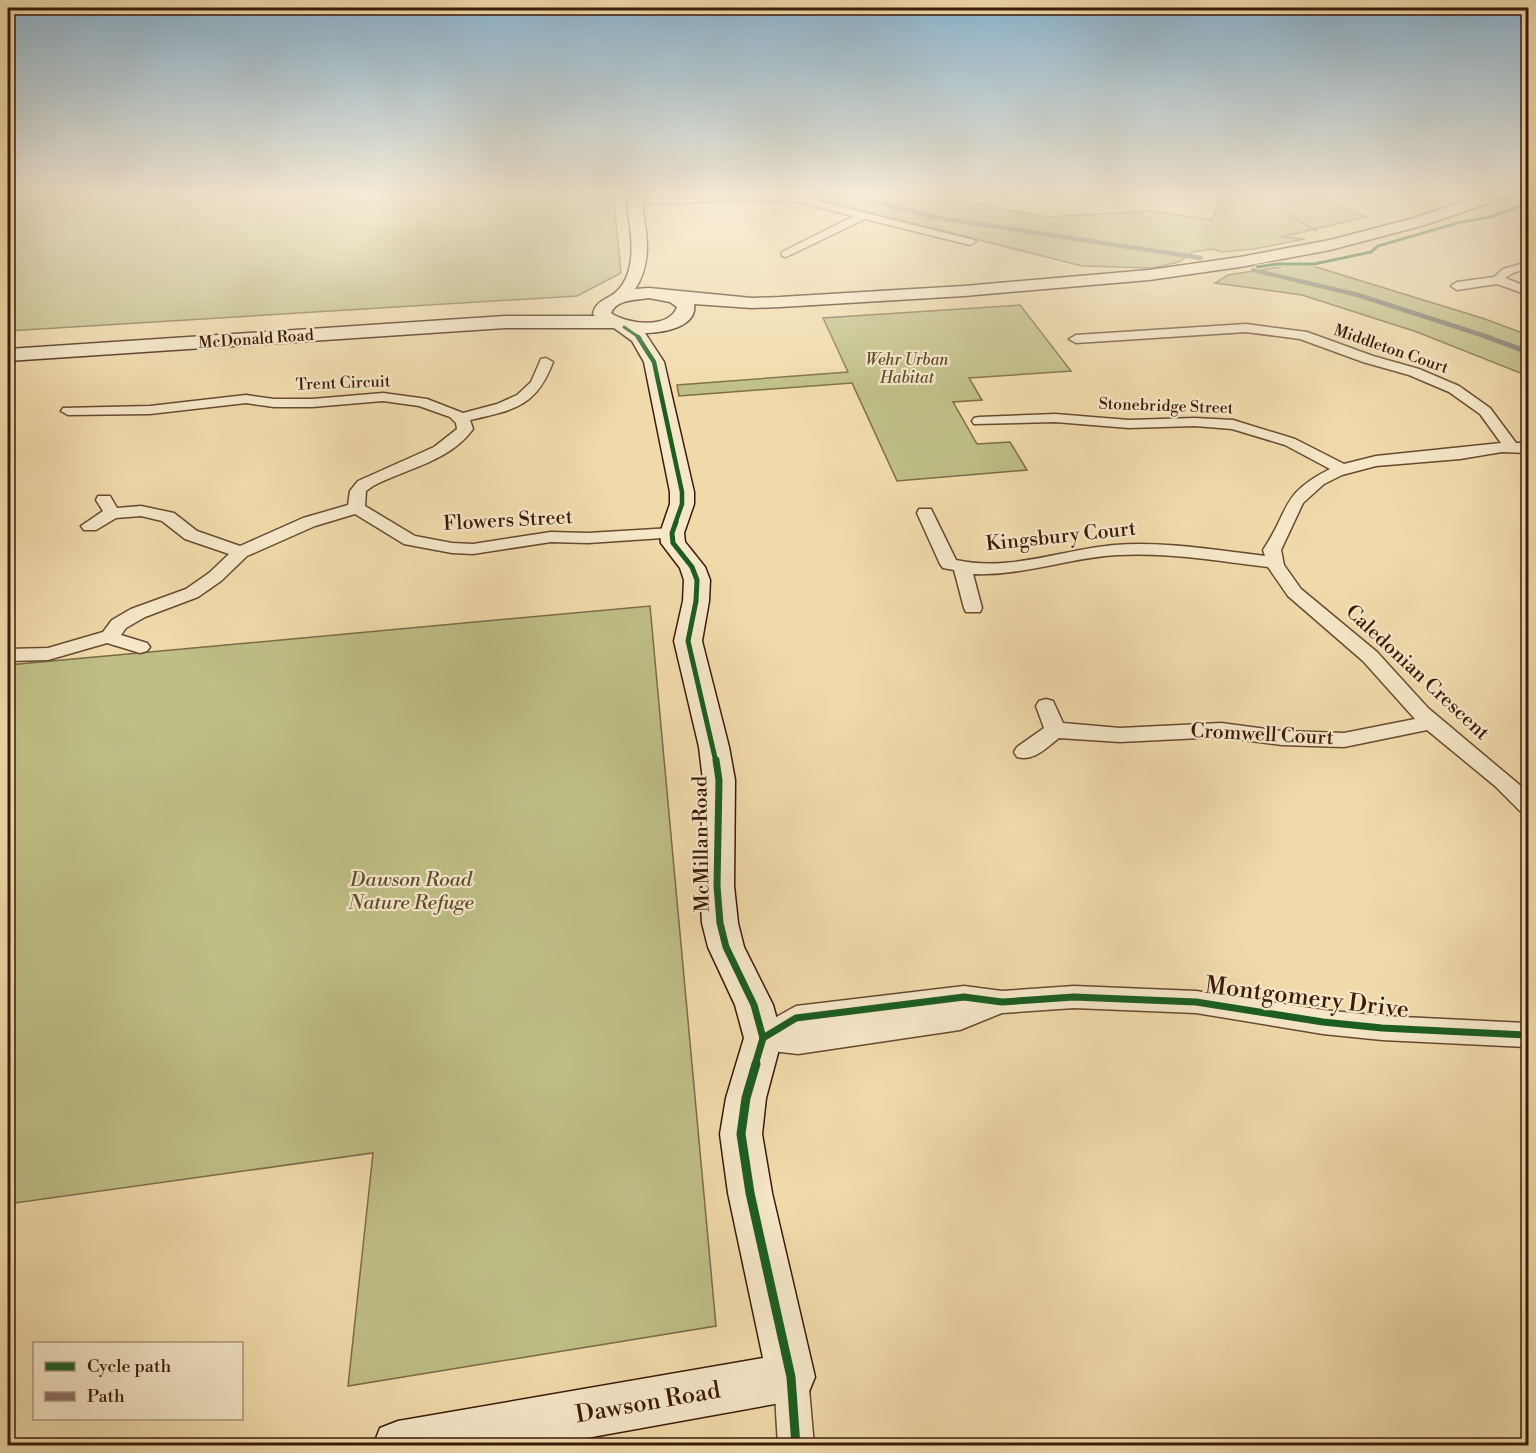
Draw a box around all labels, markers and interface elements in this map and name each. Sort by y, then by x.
street label: Middleton Court [1331,320,1451,378]
street label: McDonald Road [198,325,314,353]
park label: Wehr Urban Habitat [866,350,949,388]
street label: Trent Circuit [295,371,391,395]
street label: Stonebridge Street [1098,394,1234,418]
street label: Flowers Street [443,505,573,537]
street label: Kingsbury Court [985,517,1137,557]
street label: Caledonian Crescent [1340,600,1494,746]
street label: Cromwell Court [1190,719,1334,751]
street label: McMillan Road [688,775,716,912]
park label: Dawson Road Nature Refuge [347,868,474,916]
street label: Montgomery Drive [1203,971,1411,1025]
legend [33,1342,243,1420]
text: Cycle path [87,1355,171,1378]
street label: Dawson Road [573,1375,723,1430]
text: Path [87,1385,125,1408]

